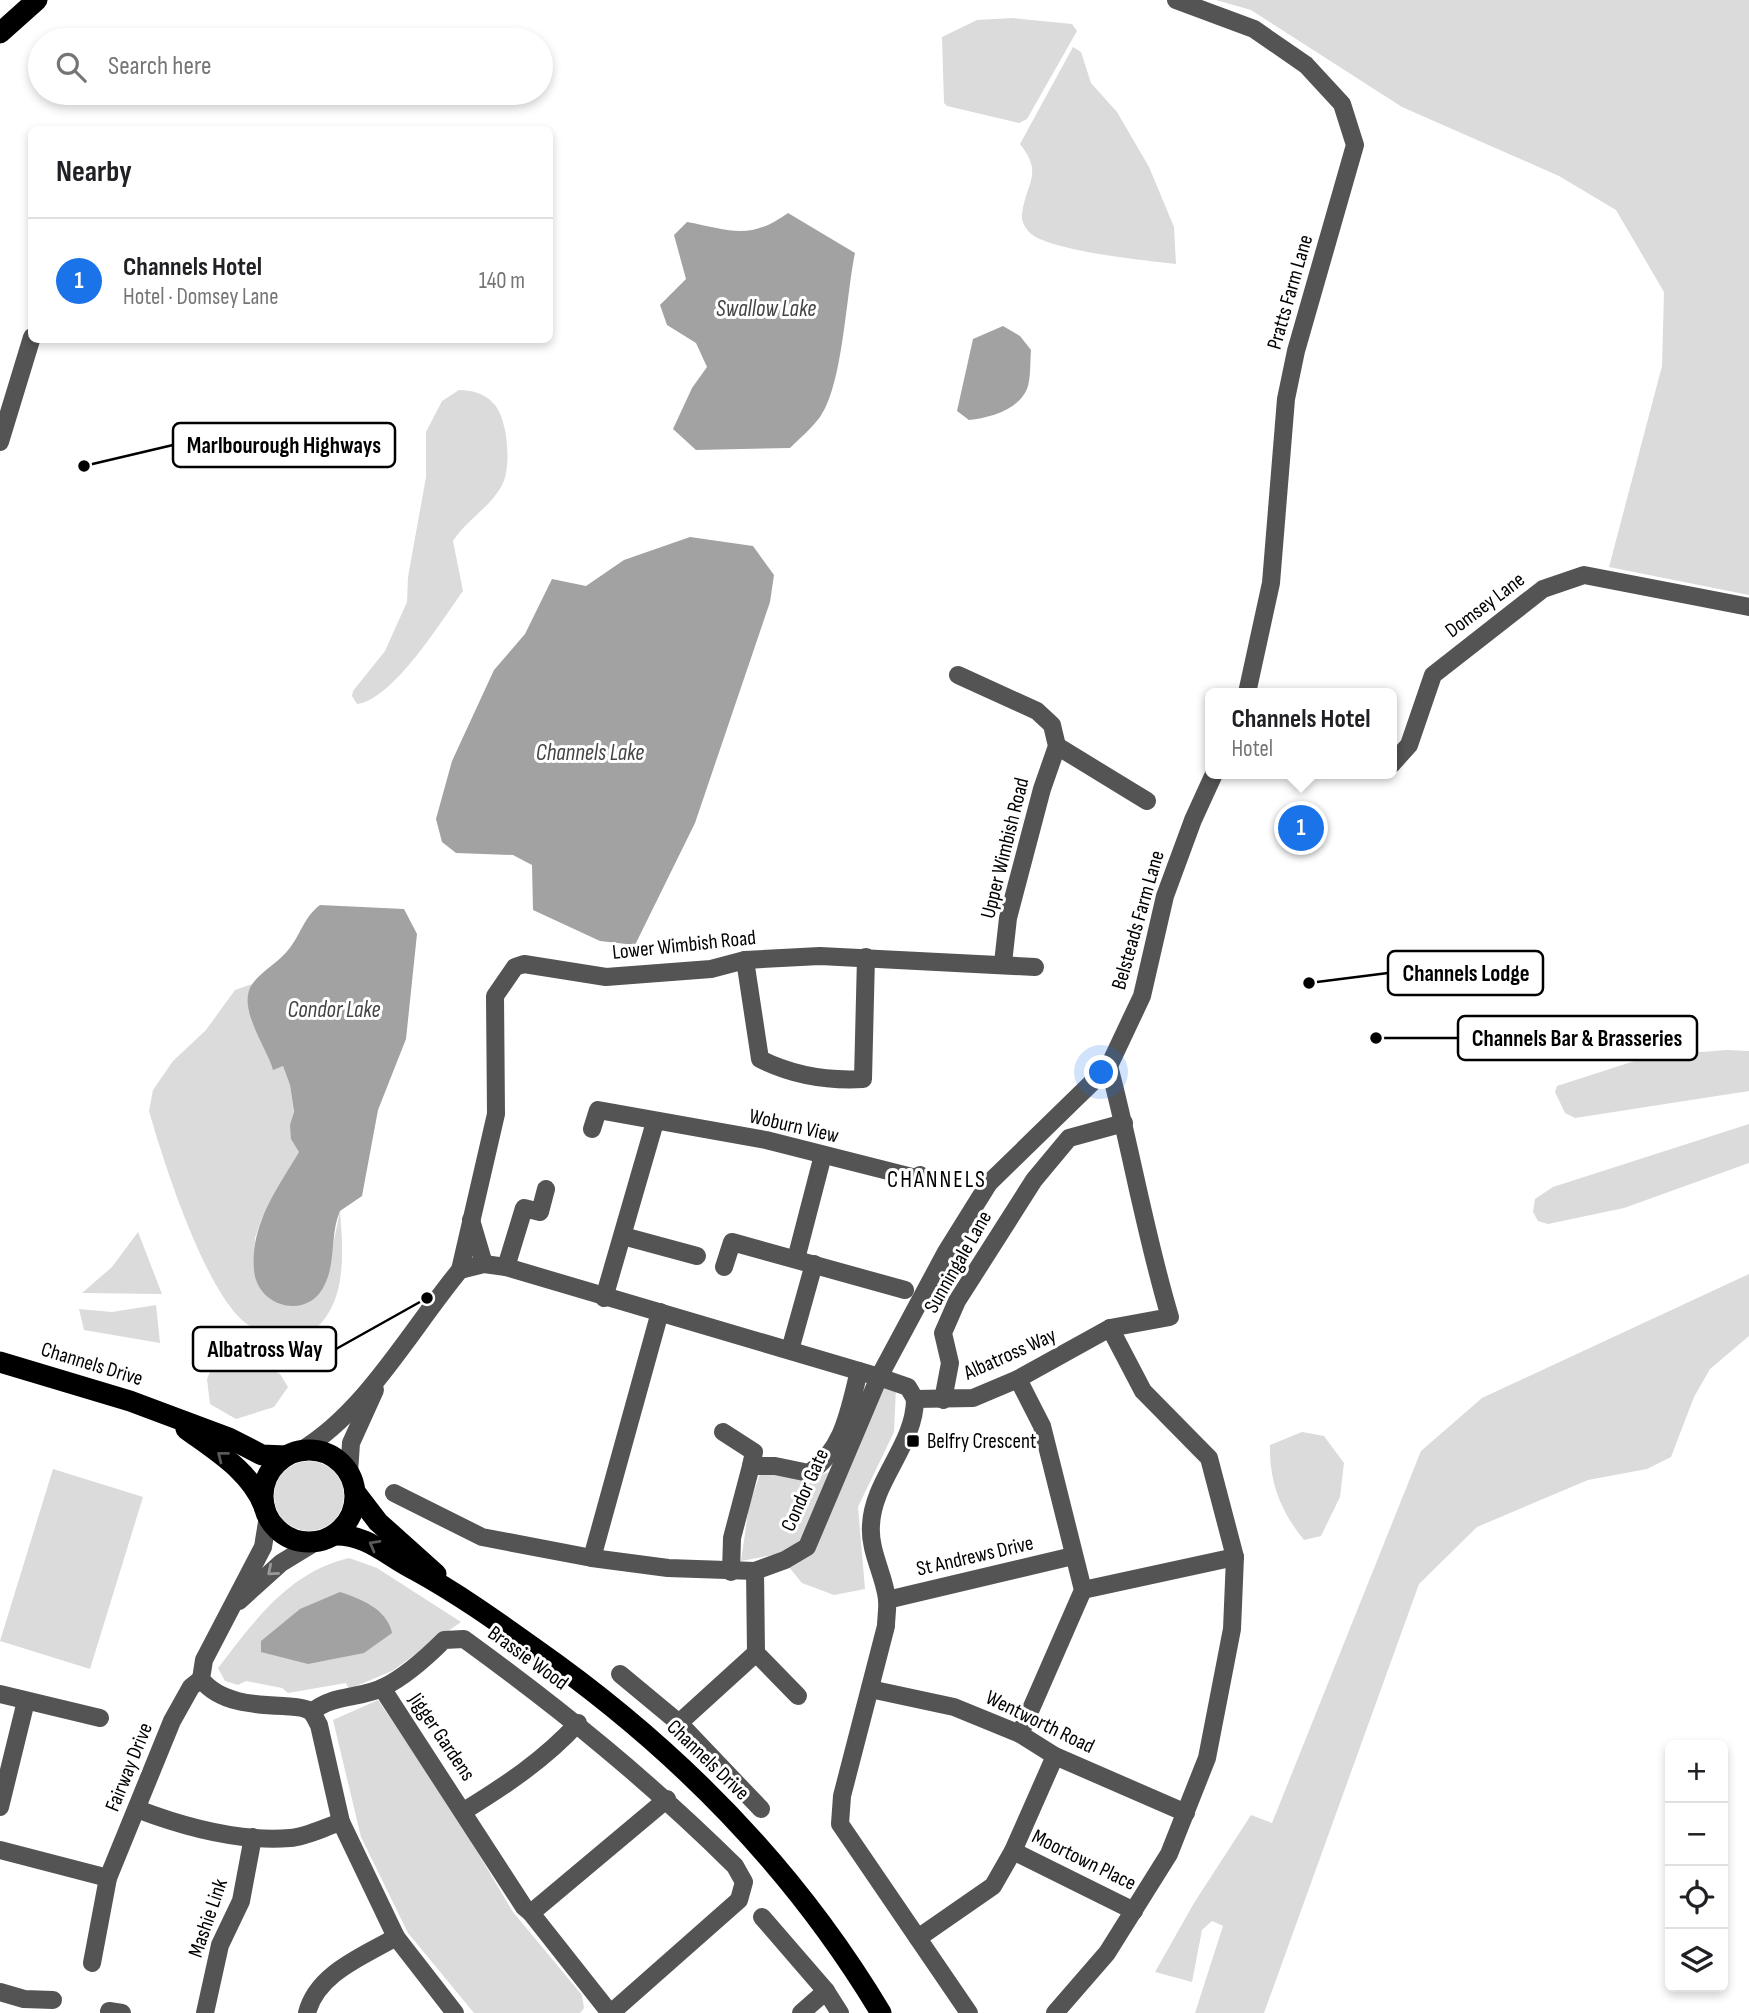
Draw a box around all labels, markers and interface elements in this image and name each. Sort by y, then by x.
search box [28,28,553,105]
icon: search [52,48,90,86]
text: Search here [108,51,211,82]
text: Nearby [56,154,132,190]
street label: Pratts Farm Lane [1262,232,1318,352]
text: Channels Hotel [123,252,262,283]
text: 1 [74,267,84,295]
text: 140 m [479,267,525,295]
text: Hotel · Domsey Lane [123,283,278,311]
water label: Swallow Lake [716,295,816,323]
callout: Marlbourough Highways [173,423,395,467]
text: Marlbourough Highways [187,432,381,460]
street label: Domsey Lane [1440,567,1530,643]
popup [1205,688,1397,779]
text: Channels Hotel [1231,704,1371,735]
text: Hotel [1231,735,1273,763]
water label: Channels Lake [536,739,644,767]
street label: Upper Wimbish Road [975,775,1035,921]
pin: 1 [1278,802,1324,854]
street label: Belsteads Farm Lane [1106,848,1170,992]
street label: Lower Wimbish Road [611,925,757,965]
callout: Channels Lodge [1388,951,1543,995]
text: Channels Lodge [1402,960,1530,988]
water label: Condor Lake [287,996,381,1024]
callout: Channels Bar & Brasseries [1458,1016,1697,1060]
text: Channels Bar & Brasseries [1472,1025,1683,1053]
your location [1084,1055,1118,1089]
street label: Woburn View [747,1104,842,1149]
district label: CHANNELS [887,1166,987,1194]
street label: Sunningale Lane [919,1206,997,1318]
street label: Albatross Way [959,1323,1060,1386]
callout: Albatross Way [193,1327,336,1371]
text: Albatross Way [207,1336,323,1364]
street label: Channels Drive [38,1337,146,1391]
place label: Belfry Crescent [927,1429,1036,1454]
marker: Belfry Crescent [905,1433,921,1449]
street label: Condor Gate [776,1445,834,1535]
one-way arrow [217,1452,230,1465]
street label: St Andrews Drive [914,1530,1036,1582]
one-way arrow [368,1540,381,1553]
one-way arrow [267,1563,280,1575]
street label: Brassie Wood [483,1621,573,1695]
street label: Wentworth Road [982,1685,1098,1759]
street label: Jigger Gardens [403,1687,480,1786]
street label: Channels Drive [662,1714,754,1806]
street label: Fairway Drive [100,1719,158,1815]
map controls [1665,1740,1728,1992]
button: + [1665,1740,1728,1803]
button: − [1665,1803,1728,1866]
street label: Moortown Place [1028,1824,1140,1896]
button: locate [1665,1866,1728,1929]
street label: Mashie Link [183,1875,233,1961]
button: layers [1665,1929,1728,1992]

